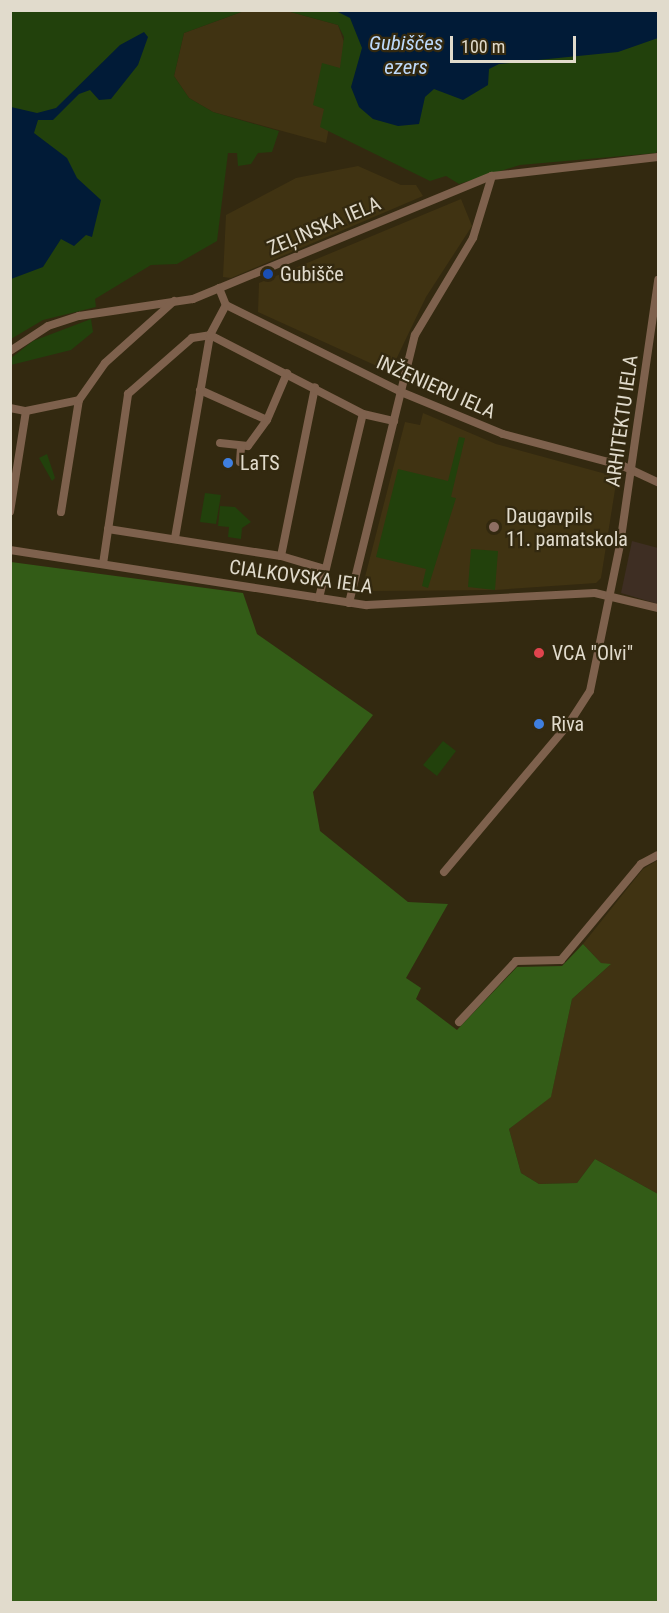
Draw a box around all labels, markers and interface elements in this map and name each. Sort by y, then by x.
scale bar [453,24,579,62]
water label: Gubiščes ezers [369,30,443,80]
text: 100 m [461,36,505,57]
street label: ZEĻINSKA IELA [264,191,384,261]
place label: Gubišče [280,262,344,286]
marker: Gubišče [261,267,275,281]
street label: INŽENIERU IELA [373,350,499,424]
street label: ARHITEKTU IELA [601,354,643,488]
place label: LaTS [240,451,280,475]
marker: LaTS [221,456,235,470]
place label: Daugavpils 11. pamatskola [506,504,628,551]
marker: Daugavpils 11. pamatskola [487,520,501,534]
street label: CIALKOVSKA IELA [228,555,374,599]
place label: VCA "Olvi" [552,641,633,665]
marker: VCA "Olvi" [530,644,548,662]
place label: Riva [551,712,584,736]
marker: Riva [532,717,546,731]

